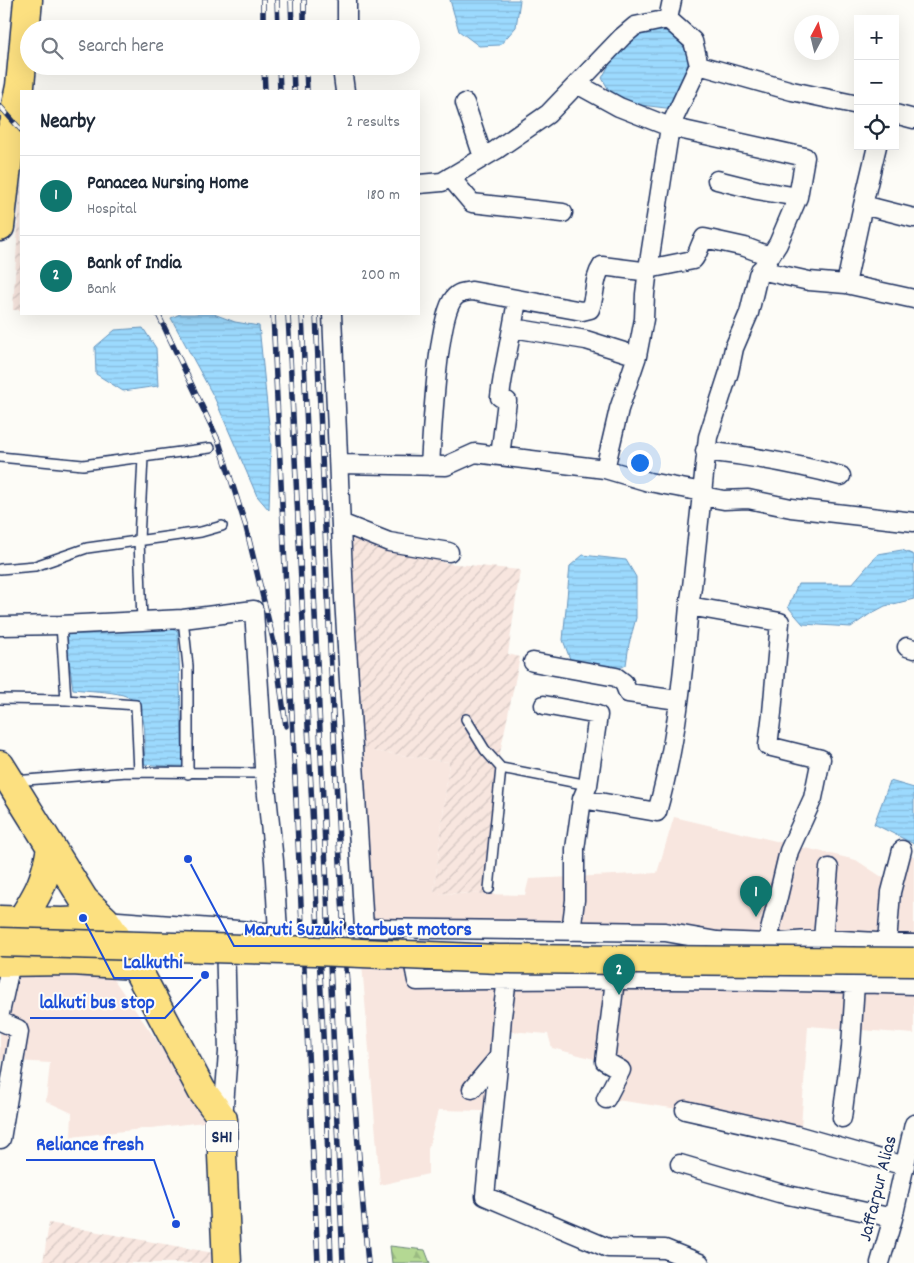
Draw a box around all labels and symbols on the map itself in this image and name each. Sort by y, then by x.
north arrow [794,15,839,60]
your location [627,450,653,476]
pin: 1 [740,876,772,917]
callout: Maruti Suzuki starbust motors [234,911,482,946]
text: Maruti Suzuki starbust motors [244,917,472,945]
callout: Lalkuthi [114,943,193,978]
text: Lalkuthi [123,950,183,978]
pin: 2 [603,954,635,995]
callout: lalkuti bus stop [30,983,165,1018]
text: lalkuti bus stop [39,990,155,1018]
road number: SH1 [206,1120,238,1152]
callout: Reliance fresh [26,1125,154,1160]
text: Reliance fresh [36,1132,144,1160]
street label: Jaffarpur Alias [853,1133,906,1245]

